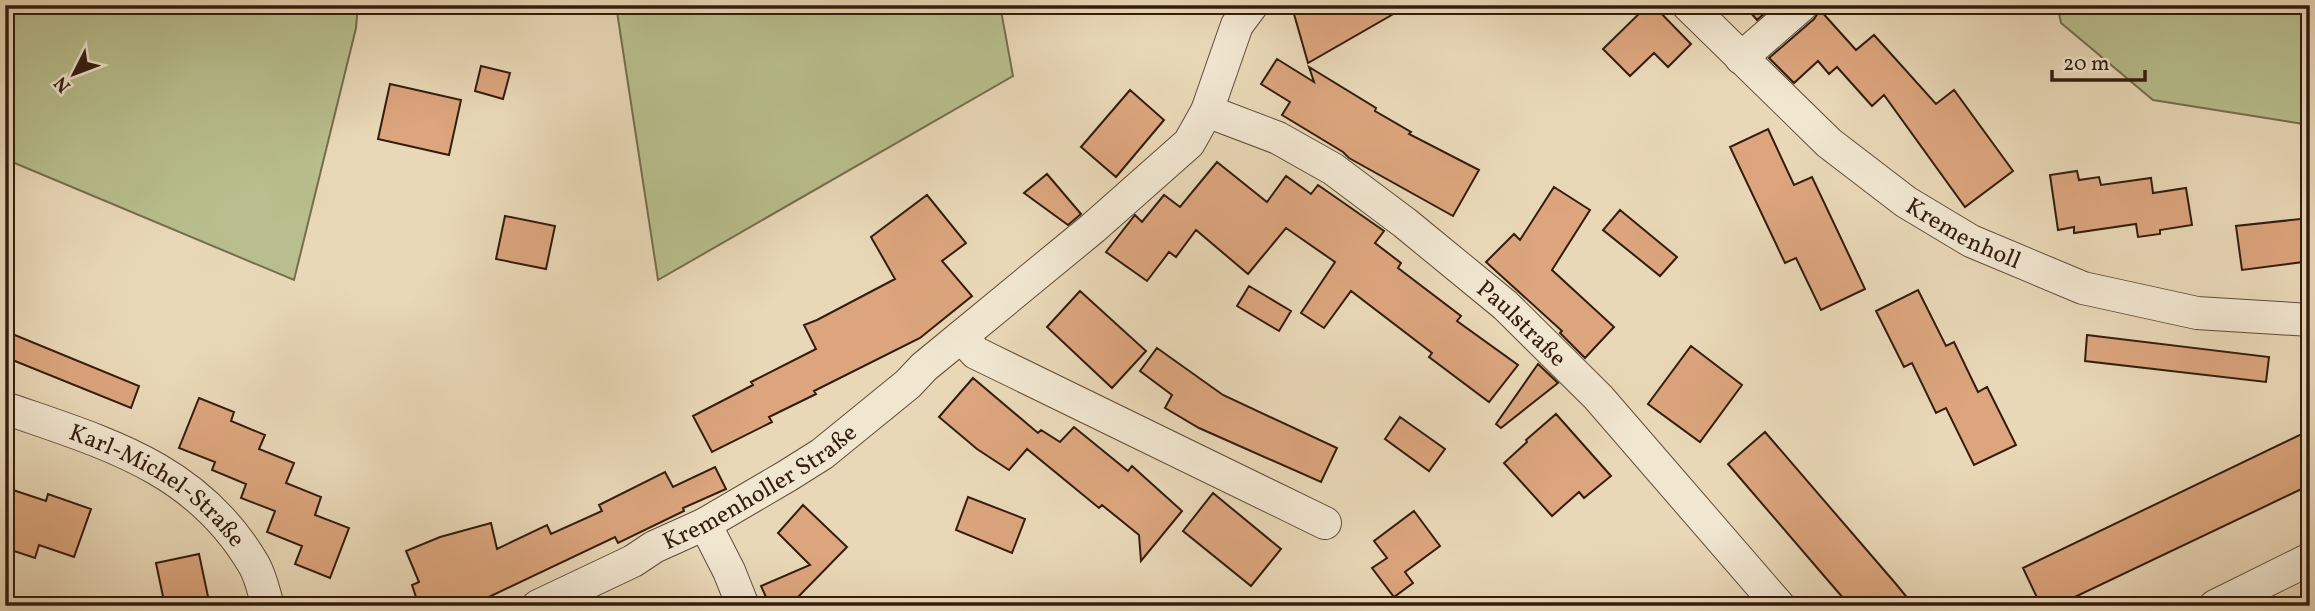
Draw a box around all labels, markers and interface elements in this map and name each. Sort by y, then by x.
north arrow [38,38,108,108]
scale bar [2052,38,2145,82]
text: 20 m [2063,50,2109,79]
text: N [48,70,77,98]
street label: Kremenholl [1899,191,2026,279]
street label: Paulstraße [1468,273,1573,376]
street label: Karl-Michel-Straße [64,417,252,555]
street label: Kremenholler Straße [658,417,865,560]

